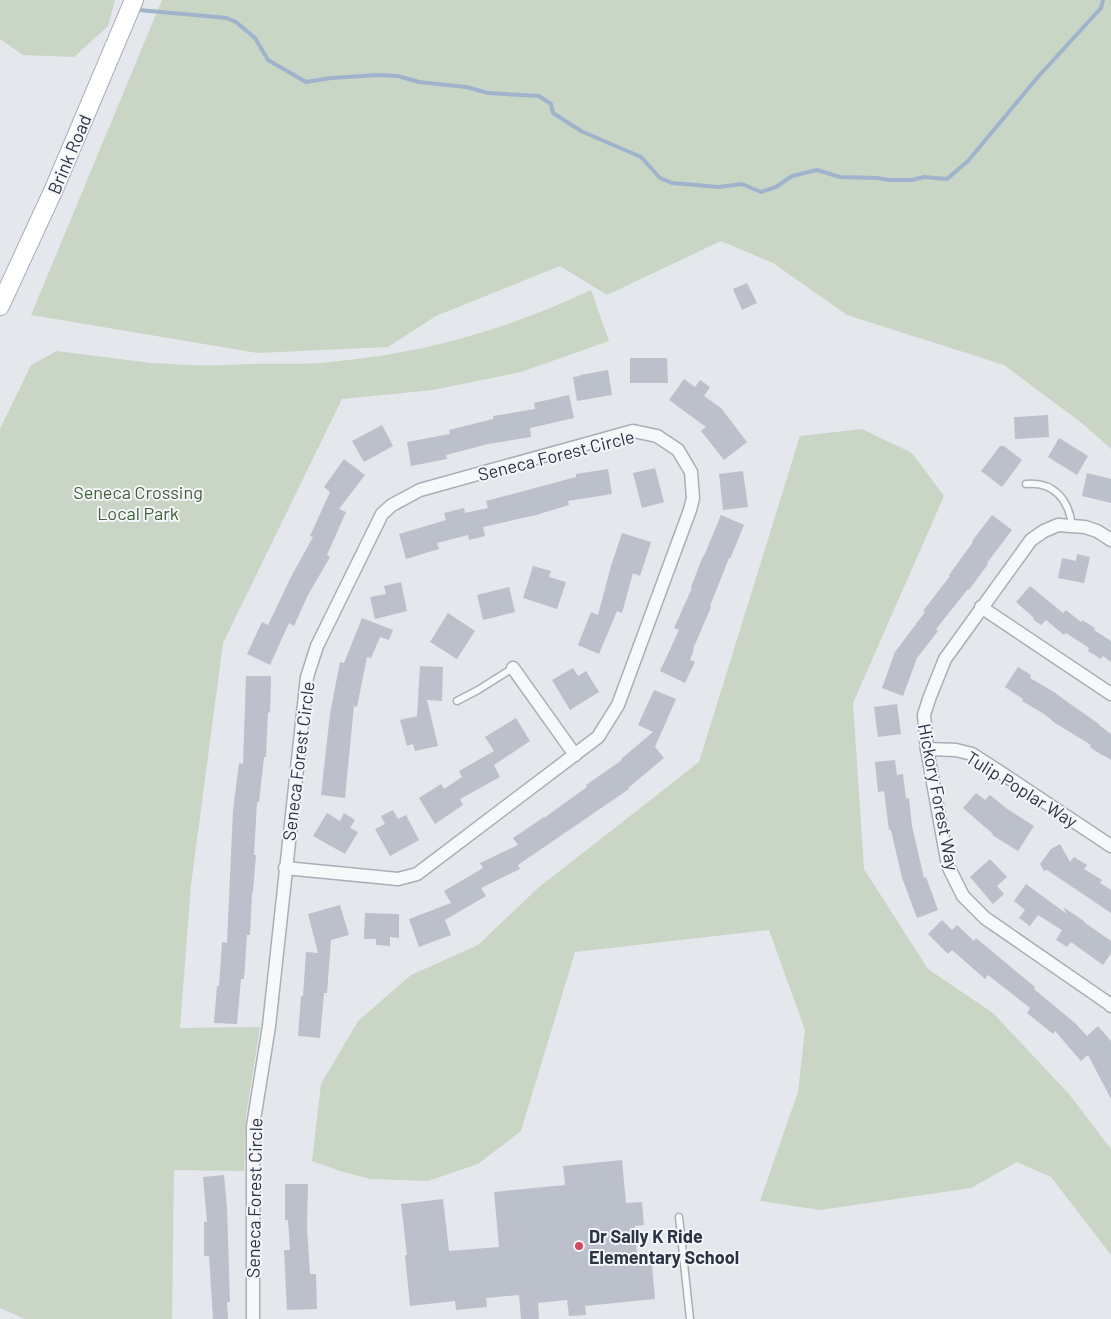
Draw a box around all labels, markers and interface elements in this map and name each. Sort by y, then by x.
street label: Brink Road [42,111,96,197]
street label: Seneca Forest Circle [475,425,637,485]
park label: Seneca Crossing Local Park [73,481,203,524]
street label: Seneca Forest Circle [277,680,319,842]
street label: Hickory Forest Way [914,722,964,872]
street label: Tulip Poplar Way [962,746,1082,832]
street label: Seneca Forest Circle [242,1118,266,1278]
place label: Dr Sally K Ride Elementary School [589,1225,739,1268]
marker: Dr Sally K Ride Elementary School [573,1240,585,1252]

